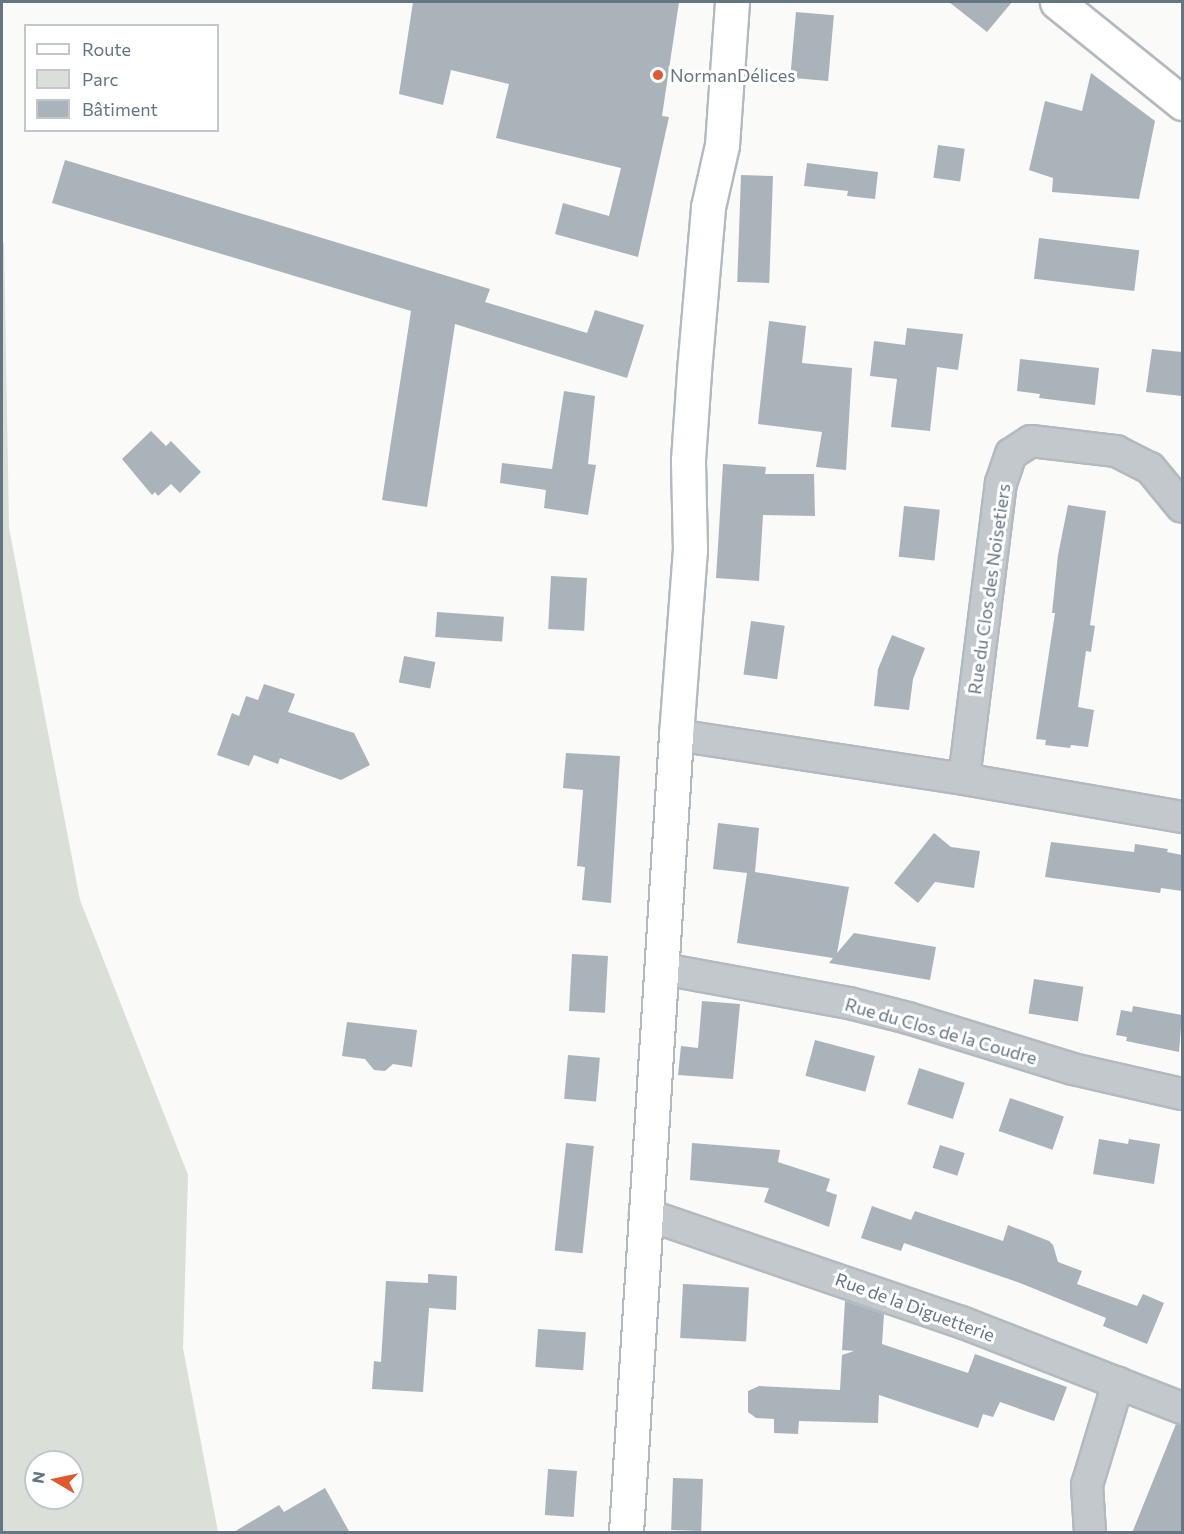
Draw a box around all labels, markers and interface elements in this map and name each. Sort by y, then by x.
legend [24,24,219,132]
text: Route [82,38,131,60]
place label: NormanDélices [670,64,795,86]
text: Parc [82,68,119,90]
marker: NormanDélices [651,68,665,82]
text: Bâtiment [82,98,158,120]
street label: Rue du Clos des Noisetiers [964,482,1014,696]
street label: Rue du Clos de la Coudre [843,993,1039,1069]
street label: Rue de la Diguetterie [832,1268,998,1346]
north arrow [24,1450,84,1510]
text: N [27,1470,48,1485]

